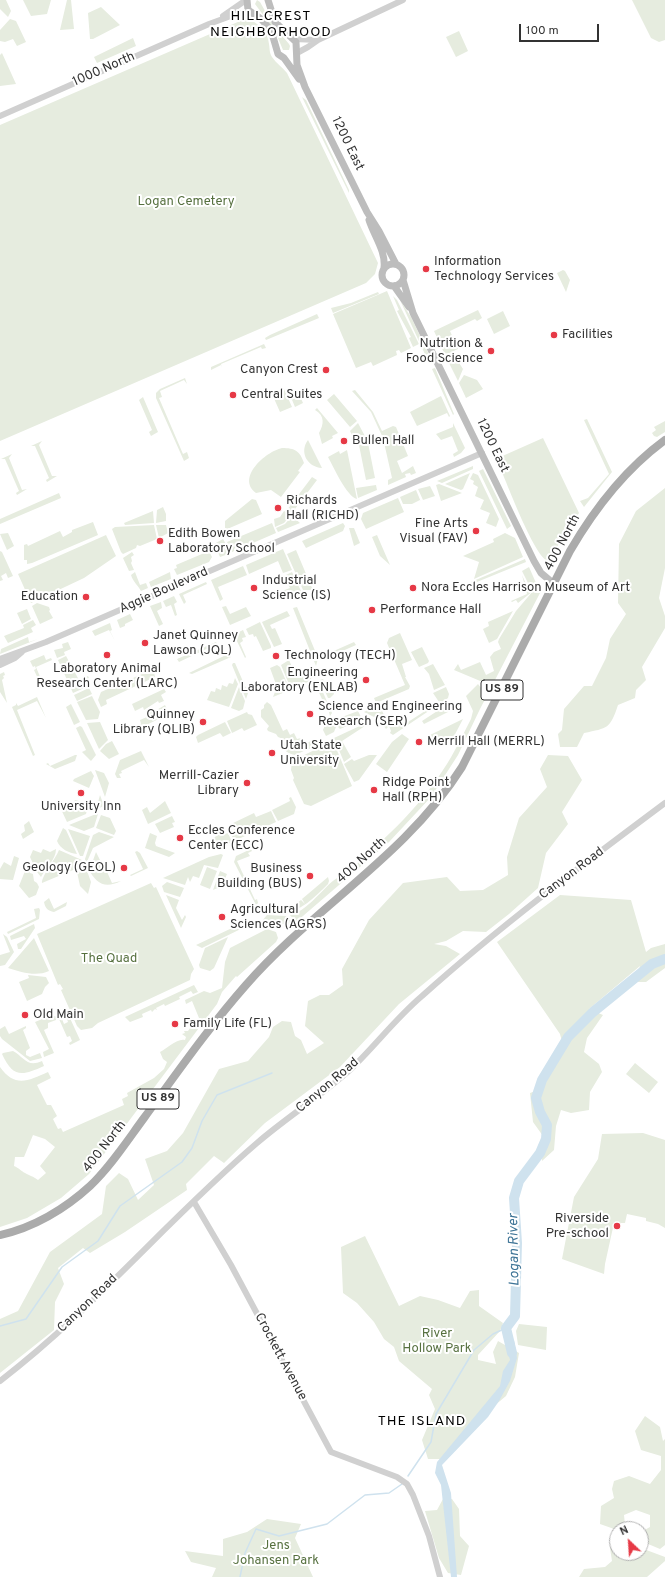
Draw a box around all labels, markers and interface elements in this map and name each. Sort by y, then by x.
district label: HILLCREST NEIGHBORHOOD [210,9,332,42]
scale bar [521,16,601,42]
text: 100 m [526,23,559,39]
street label: 1000 North [71,49,137,91]
street label: 1200 East [327,115,367,173]
park label: Logan Cemetery [137,194,235,210]
place label: Information Technology Services [434,254,554,285]
marker: Information Technology Services [421,264,431,274]
place label: Facilities [562,327,613,343]
marker: Facilities [549,330,559,340]
place label: Nutrition & Food Science [406,336,483,367]
marker: Nutrition & Food Science [486,346,496,356]
place label: Canyon Crest [240,362,318,378]
marker: Canyon Crest [321,365,331,375]
place label: Central Suites [241,387,322,403]
marker: Central Suites [228,390,238,400]
street label: 1200 East [472,417,512,475]
place label: Bullen Hall [352,433,415,449]
marker: Bullen Hall [339,436,349,446]
place label: Richards Hall (RICHD) [286,493,359,524]
marker: Richards Hall (RICHD) [273,503,283,513]
street label: 400 North [542,512,584,574]
place label: Fine Arts Visual (FAV) [399,516,468,547]
place label: Edith Bowen Laboratory School [168,526,275,557]
marker: Fine Arts Visual (FAV) [471,526,481,536]
marker: Edith Bowen Laboratory School [155,536,165,546]
street label: Aggie Boulevard [117,564,211,618]
place label: Industrial Science (IS) [262,573,331,604]
place label: Nora Eccles Harrison Museum of Art [421,580,630,596]
marker: Industrial Science (IS) [249,583,259,593]
marker: Nora Eccles Harrison Museum of Art [408,583,418,593]
place label: Education [21,589,78,605]
marker: Education [81,592,91,602]
place label: Performance Hall [380,602,481,618]
marker: Performance Hall [367,605,377,615]
place label: Janet Quinney Lawson (JQL) [153,628,238,659]
marker: Janet Quinney Lawson (JQL) [140,638,150,648]
place label: Technology (TECH) [284,648,396,664]
marker: Laboratory Animal Research Center (LARC) [102,650,112,660]
marker: Technology (TECH) [271,651,281,661]
place label: Laboratory Animal Research Center (LARC) [36,661,178,692]
place label: Engineering Laboratory (ENLAB) [240,665,358,696]
marker: Engineering Laboratory (ENLAB) [361,675,371,685]
road number: US 89 [481,680,523,700]
place label: Science and Engineering Research (SER) [318,699,462,730]
place label: Quinney Library (QLIB) [113,707,195,738]
marker: Science and Engineering Research (SER) [305,709,315,719]
marker: Quinney Library (QLIB) [198,717,208,727]
place label: Merrill Hall (MERRL) [427,734,545,750]
marker: Merrill Hall (MERRL) [414,737,424,747]
place label: Utah State University [280,738,342,769]
marker: Utah State University [267,748,277,758]
place label: Merrill-Cazier Library [159,768,239,799]
place label: Ridge Point Hall (RPH) [382,775,449,806]
marker: Merrill-Cazier Library [242,778,252,788]
marker: Ridge Point Hall (RPH) [369,785,379,795]
marker: University Inn [76,788,86,798]
place label: University Inn [41,799,121,815]
place label: Eccles Conference Center (ECC) [188,823,295,854]
marker: Eccles Conference Center (ECC) [175,833,185,843]
street label: 400 North [334,835,390,887]
street label: Canyon Road [536,845,608,903]
place label: Geology (GEOL) [22,860,116,876]
place label: Business Building (BUS) [217,861,302,892]
marker: Geology (GEOL) [119,863,129,873]
marker: Business Building (BUS) [305,871,315,881]
place label: Agricultural Sciences (AGRS) [230,902,327,933]
marker: Agricultural Sciences (AGRS) [217,912,227,922]
park label: The Quad [81,951,137,967]
place label: Old Main [33,1007,84,1023]
marker: Old Main [20,1010,30,1020]
place label: Family Life (FL) [183,1016,272,1032]
marker: Family Life (FL) [170,1019,180,1029]
street label: Canyon Road [293,1055,363,1117]
road number: US 89 [137,1089,179,1109]
street label: 400 North [80,1118,130,1176]
place label: Riverside Pre-school [546,1211,609,1242]
water label: Logan River [506,1214,524,1286]
marker: Riverside Pre-school [612,1221,622,1231]
street label: Canyon Road [55,1272,121,1336]
street label: Crockett Avenue [250,1311,310,1403]
park label: River Hollow Park [402,1326,472,1357]
district label: THE ISLAND [378,1414,466,1430]
north arrow [609,1521,649,1561]
text: N [618,1523,631,1539]
park label: Jens Johansen Park [233,1538,319,1569]

